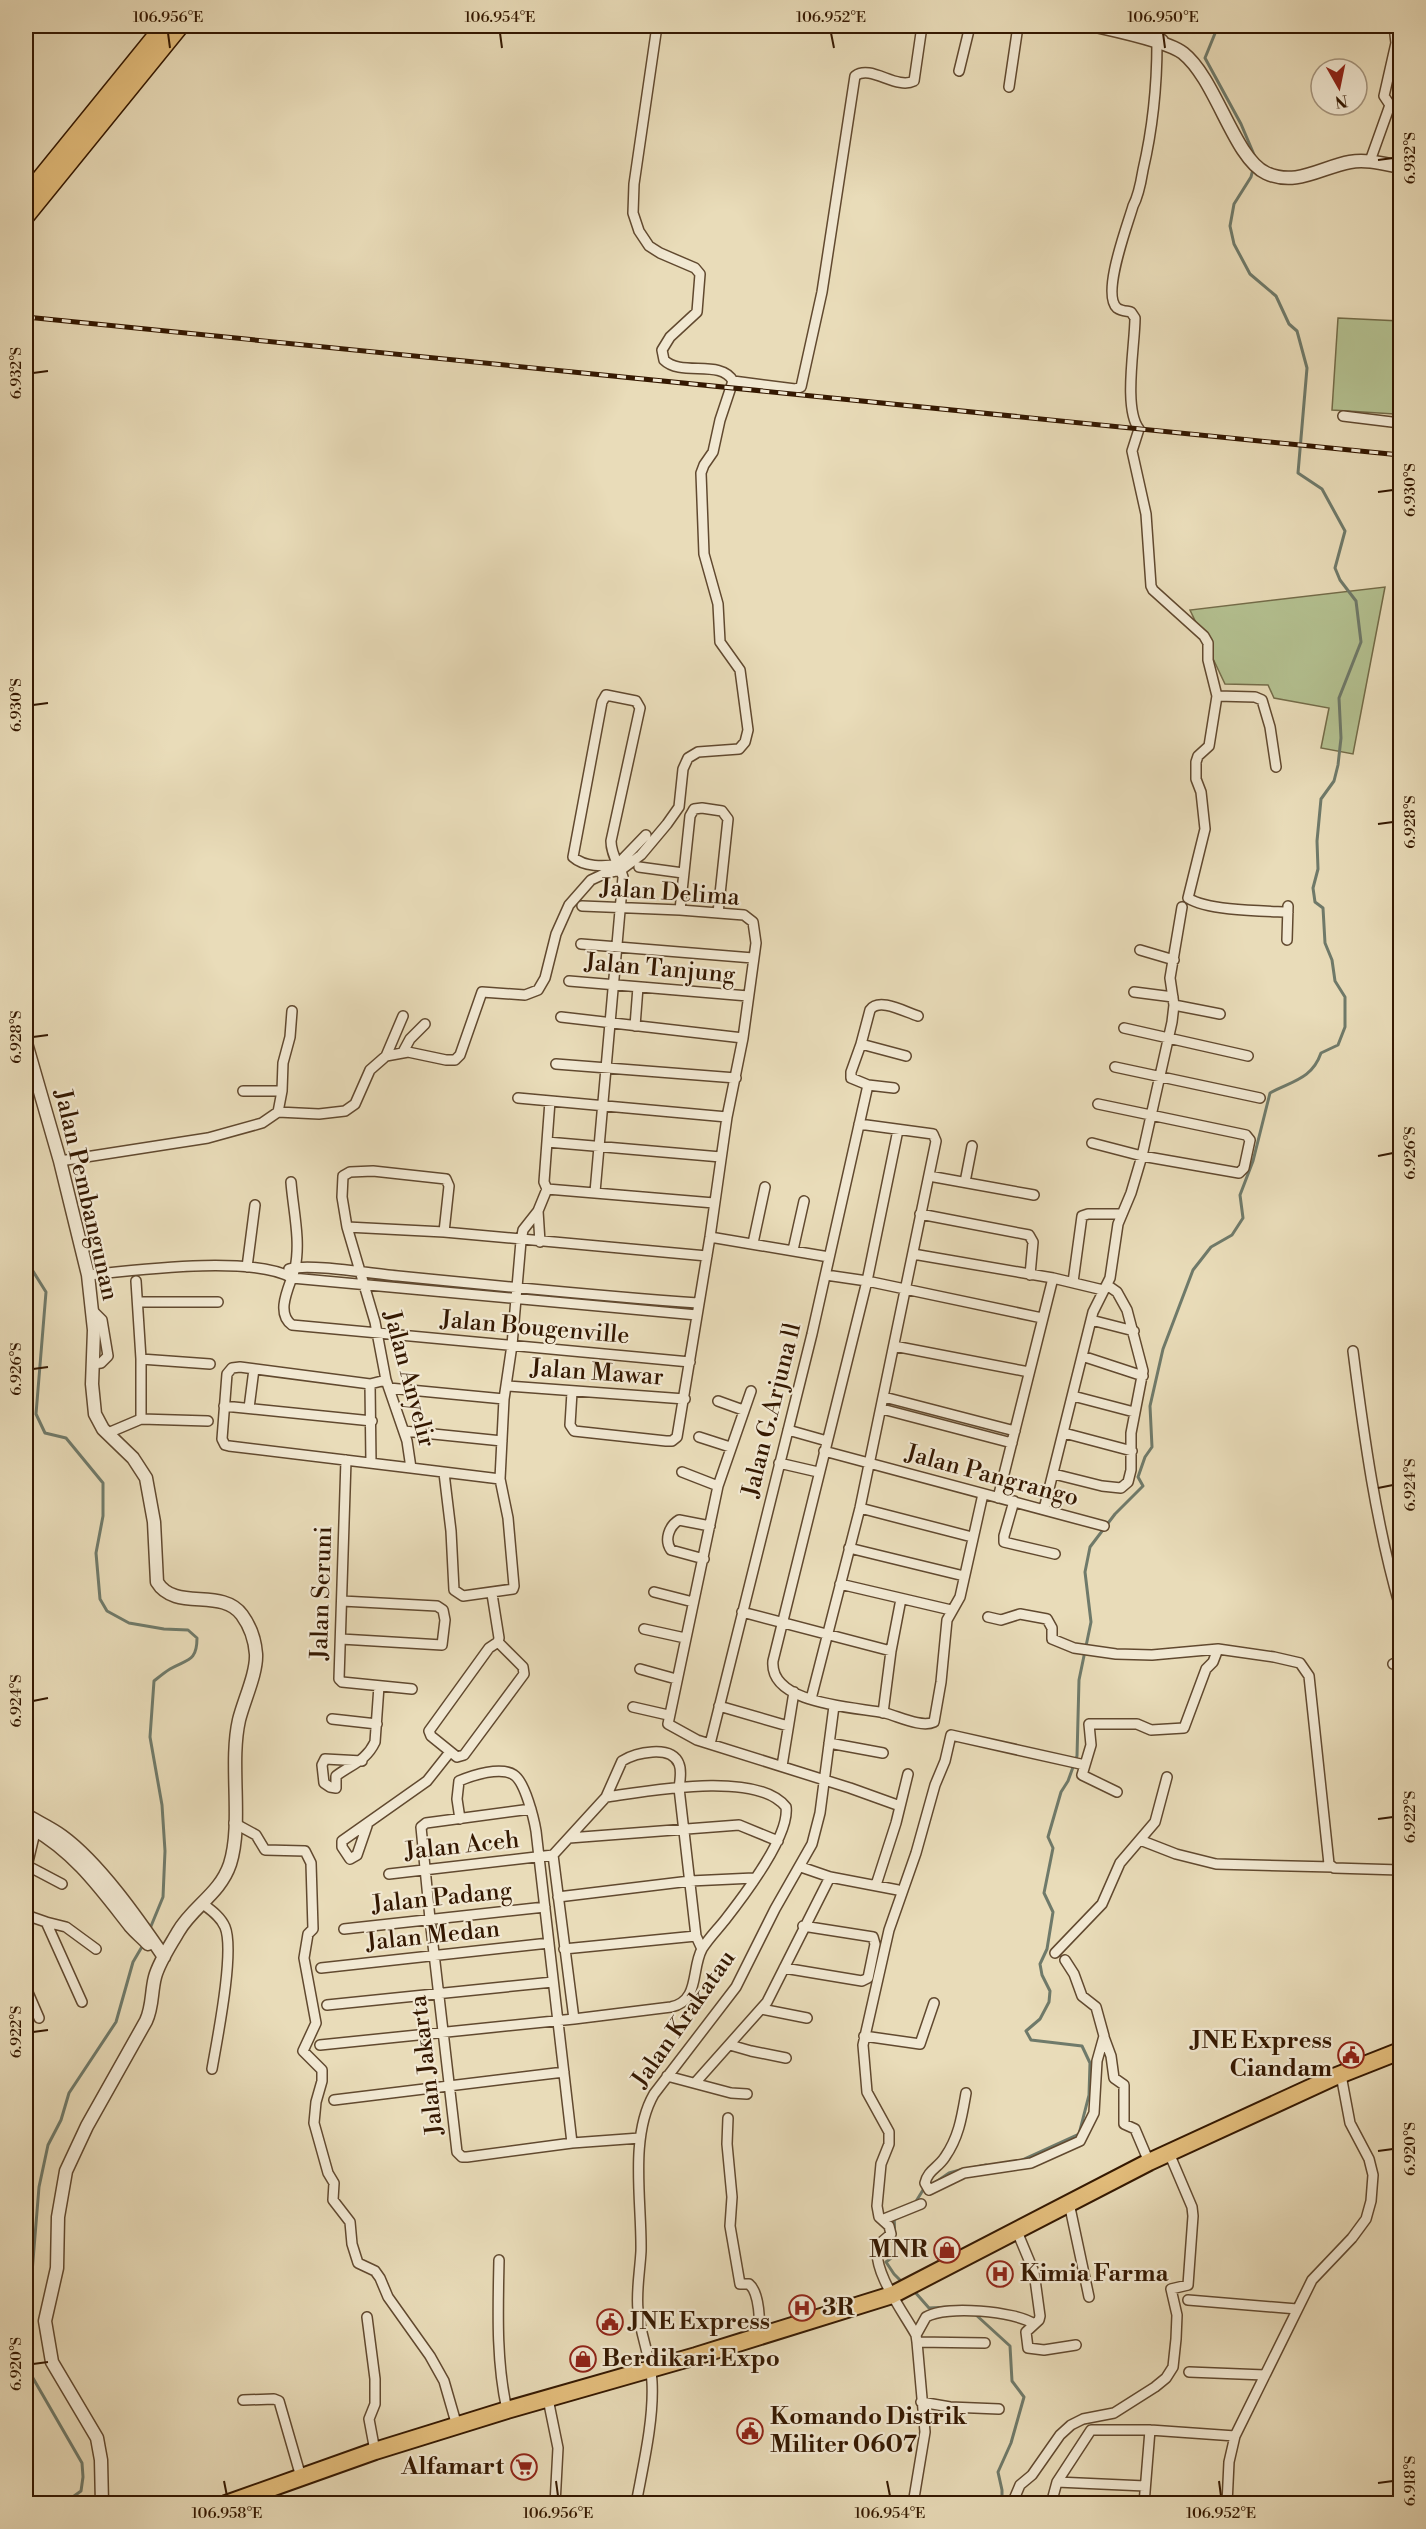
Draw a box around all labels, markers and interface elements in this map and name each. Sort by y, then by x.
text: 106.956°E [133,8,203,27]
text: 106.954°E [465,8,535,27]
text: 106.952°E [796,8,866,27]
text: 106.950°E [1127,8,1199,27]
north arrow [1309,57,1369,117]
text: N [1333,90,1349,112]
text: 6.932°S [1401,132,1420,184]
text: 6.932°S [7,347,26,399]
text: 6.930°S [1401,463,1420,517]
text: 6.930°S [7,678,26,732]
text: 6.928°S [1401,795,1420,849]
street label: Jalan Delima [598,873,742,913]
street label: Jalan Tanjung [582,947,737,991]
text: 6.928°S [7,1010,26,1064]
street label: Jalan Pembangunan [47,1085,125,1304]
text: 6.926°S [1401,1126,1420,1180]
street label: Jalan Bougenville [438,1305,631,1351]
street label: Jalan Anyelir [376,1306,442,1451]
street label: Jalan G.Arjuna ll [736,1320,808,1501]
text: 6.926°S [7,1342,26,1396]
street label: Jalan Mawar [528,1353,665,1393]
street label: Jalan Pangrango [901,1438,1082,1514]
text: 6.924°S [1401,1458,1420,1512]
street label: Jalan Seruni [305,1526,339,1661]
text: 6.924°S [7,1674,26,1728]
text: 6.922°S [1401,1791,1420,1843]
street label: Jalan Aceh [402,1825,521,1867]
street label: Jalan Padang [370,1876,514,1920]
street label: Jalan Medan [364,1914,501,1958]
street label: Jalan Krakatau [625,1944,743,2094]
street label: Jalan Jakarta [403,1993,451,2138]
text: 6.922°S [7,2006,26,2058]
place label: JNE Express Ciandam [1189,2026,1332,2084]
public building icon: JNE Express Ciandam [1336,2040,1366,2070]
text: 6.920°S [1401,2122,1420,2176]
place label: MNR [869,2235,929,2265]
shop icon: MNR [932,2235,962,2265]
hospital icon: Kimia Farma [985,2259,1015,2289]
place label: Kimia Farma [1020,2259,1170,2289]
hospital icon: 3R [787,2293,817,2323]
place label: 3R [822,2293,855,2323]
public building icon: JNE Express [595,2307,625,2337]
place label: JNE Express [627,2307,770,2337]
text: 6.920°S [7,2337,26,2391]
shop icon: Berdikari Expo [568,2344,598,2374]
place label: Berdikari Expo [602,2344,780,2374]
place label: Komando Distrik Militer 0607 [770,2402,968,2460]
public building icon: Komando Distrik Militer 0607 [735,2416,765,2446]
place label: Alfamart [400,2452,505,2482]
supermarket icon: Alfamart [509,2452,539,2482]
text: 6.918°S [1401,2456,1420,2506]
text: 106.958°E [192,2504,262,2523]
text: 106.956°E [523,2504,593,2523]
text: 106.954°E [855,2504,925,2523]
text: 106.952°E [1186,2504,1256,2523]

